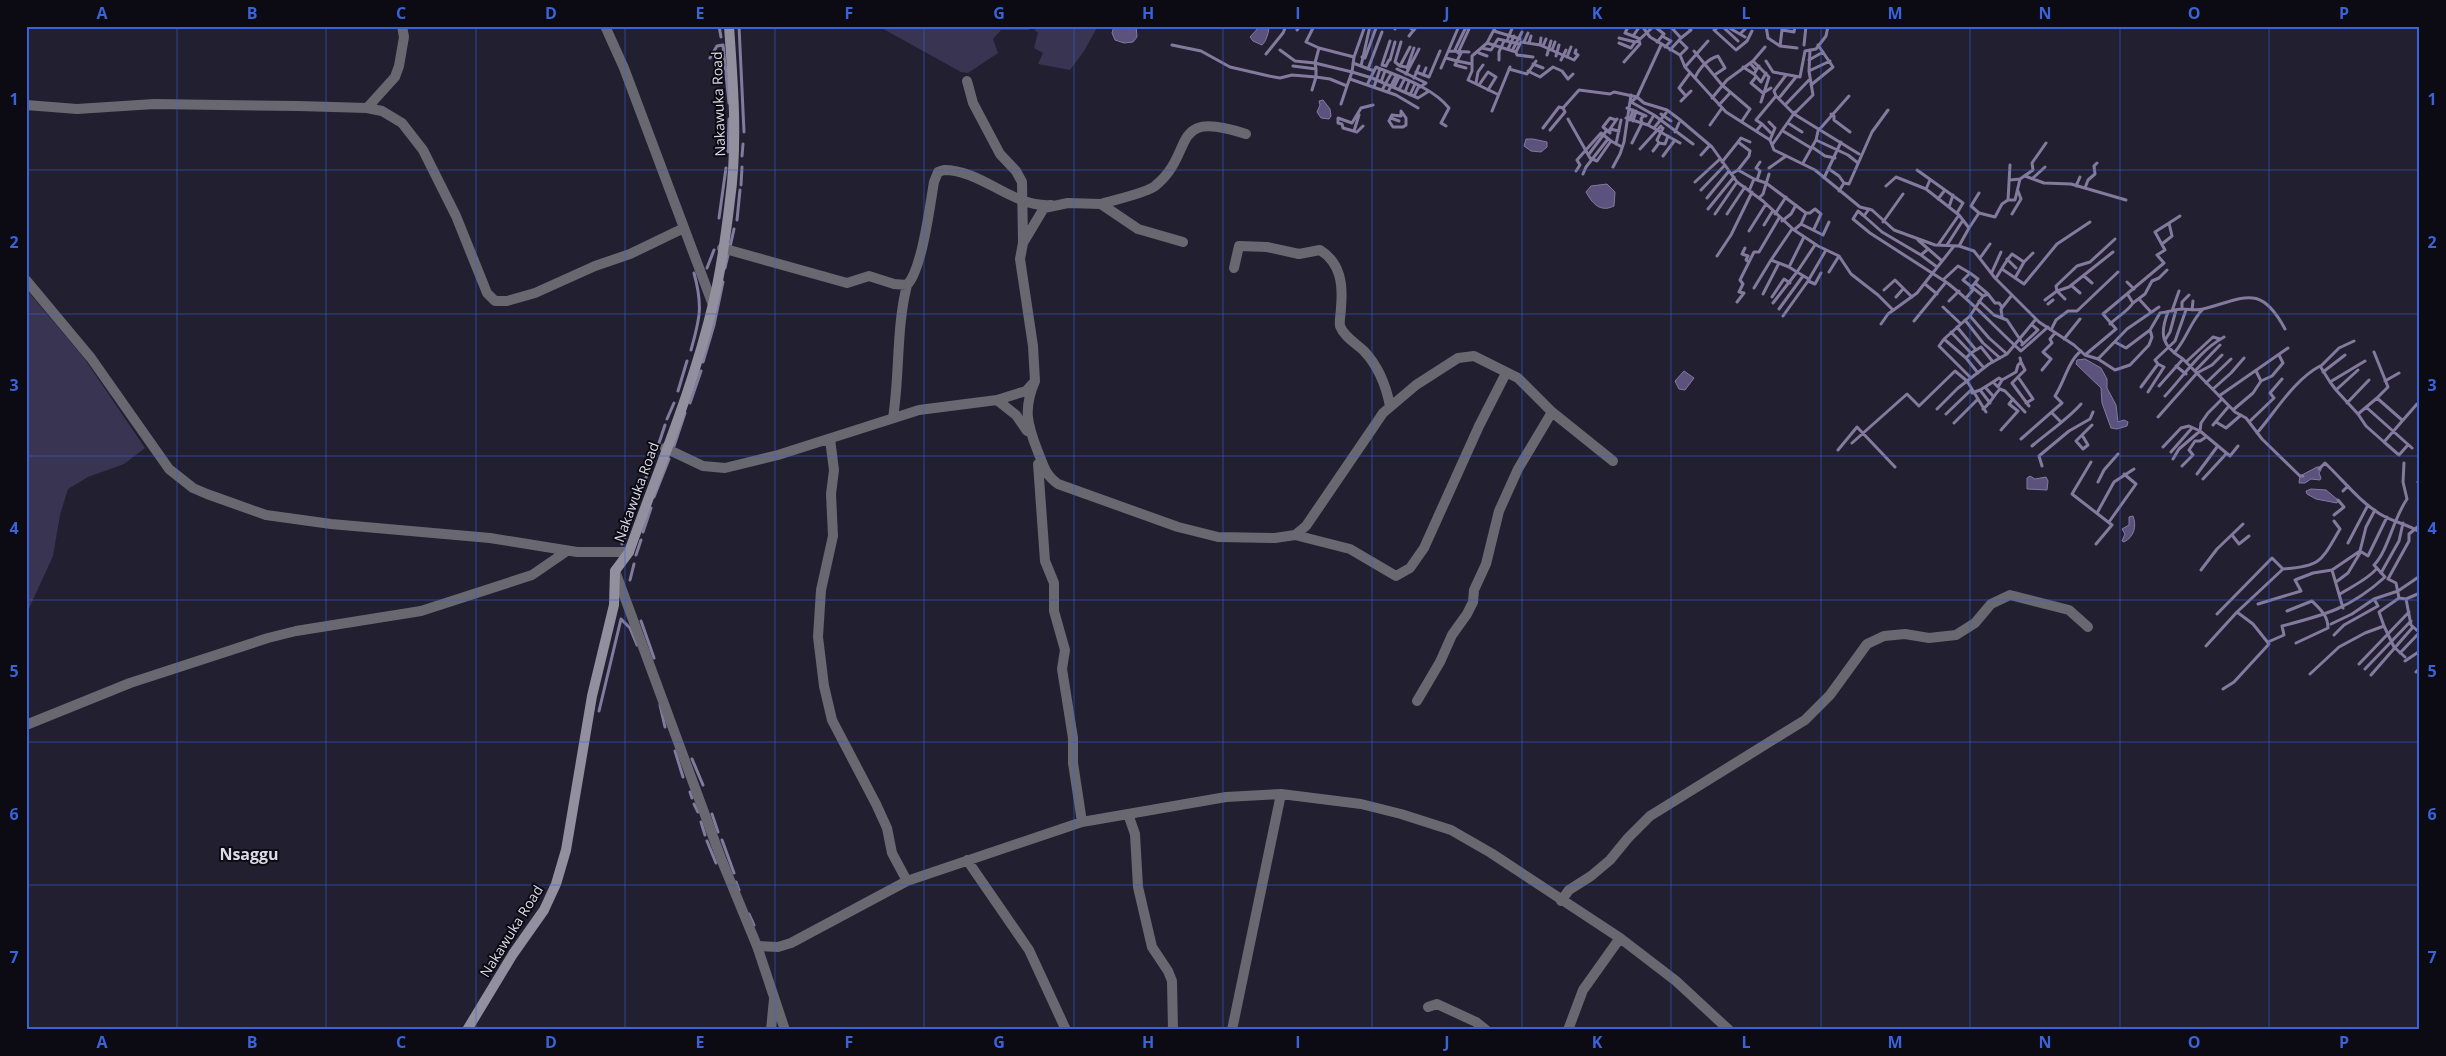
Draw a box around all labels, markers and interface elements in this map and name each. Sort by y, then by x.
text: A [96,2,108,24]
text: B [247,2,257,24]
text: C [396,2,406,24]
text: D [545,2,557,24]
text: E [696,2,705,24]
text: F [845,2,853,24]
text: G [993,2,1005,24]
text: H [1142,2,1154,24]
text: I [1295,2,1301,24]
text: J [1442,2,1450,24]
text: K [1592,2,1603,24]
text: L [1741,2,1751,24]
text: M [1887,2,1903,24]
text: N [2038,2,2052,24]
text: O [2188,2,2200,24]
text: P [2339,2,2349,24]
street label: Nakawuka Road [707,51,729,157]
text: 1 [9,88,19,110]
text: 1 [2427,88,2437,110]
text: 2 [9,231,19,253]
text: 2 [2427,231,2437,253]
text: 3 [9,374,19,396]
text: 3 [2427,374,2437,396]
street label: Nakawuka Road [609,439,663,545]
text: 4 [9,517,19,539]
text: 4 [2427,517,2437,539]
text: 5 [9,660,19,682]
text: 5 [2427,660,2437,682]
text: 6 [9,803,19,825]
text: 6 [2427,803,2437,825]
district label: Nsaggu [219,843,279,865]
street label: Nakawuka Road [475,881,547,981]
text: 7 [9,946,19,968]
text: 7 [2427,946,2437,968]
text: A [96,1031,108,1053]
text: B [247,1031,257,1053]
text: C [396,1031,406,1053]
text: D [545,1031,557,1053]
text: E [696,1031,705,1053]
text: F [845,1031,853,1053]
text: G [993,1031,1005,1053]
text: H [1142,1031,1154,1053]
text: I [1295,1031,1301,1053]
text: J [1442,1031,1450,1053]
text: K [1592,1031,1603,1053]
text: L [1741,1031,1751,1053]
text: M [1887,1031,1903,1053]
text: N [2038,1031,2052,1053]
text: O [2188,1031,2200,1053]
text: P [2339,1031,2349,1053]

